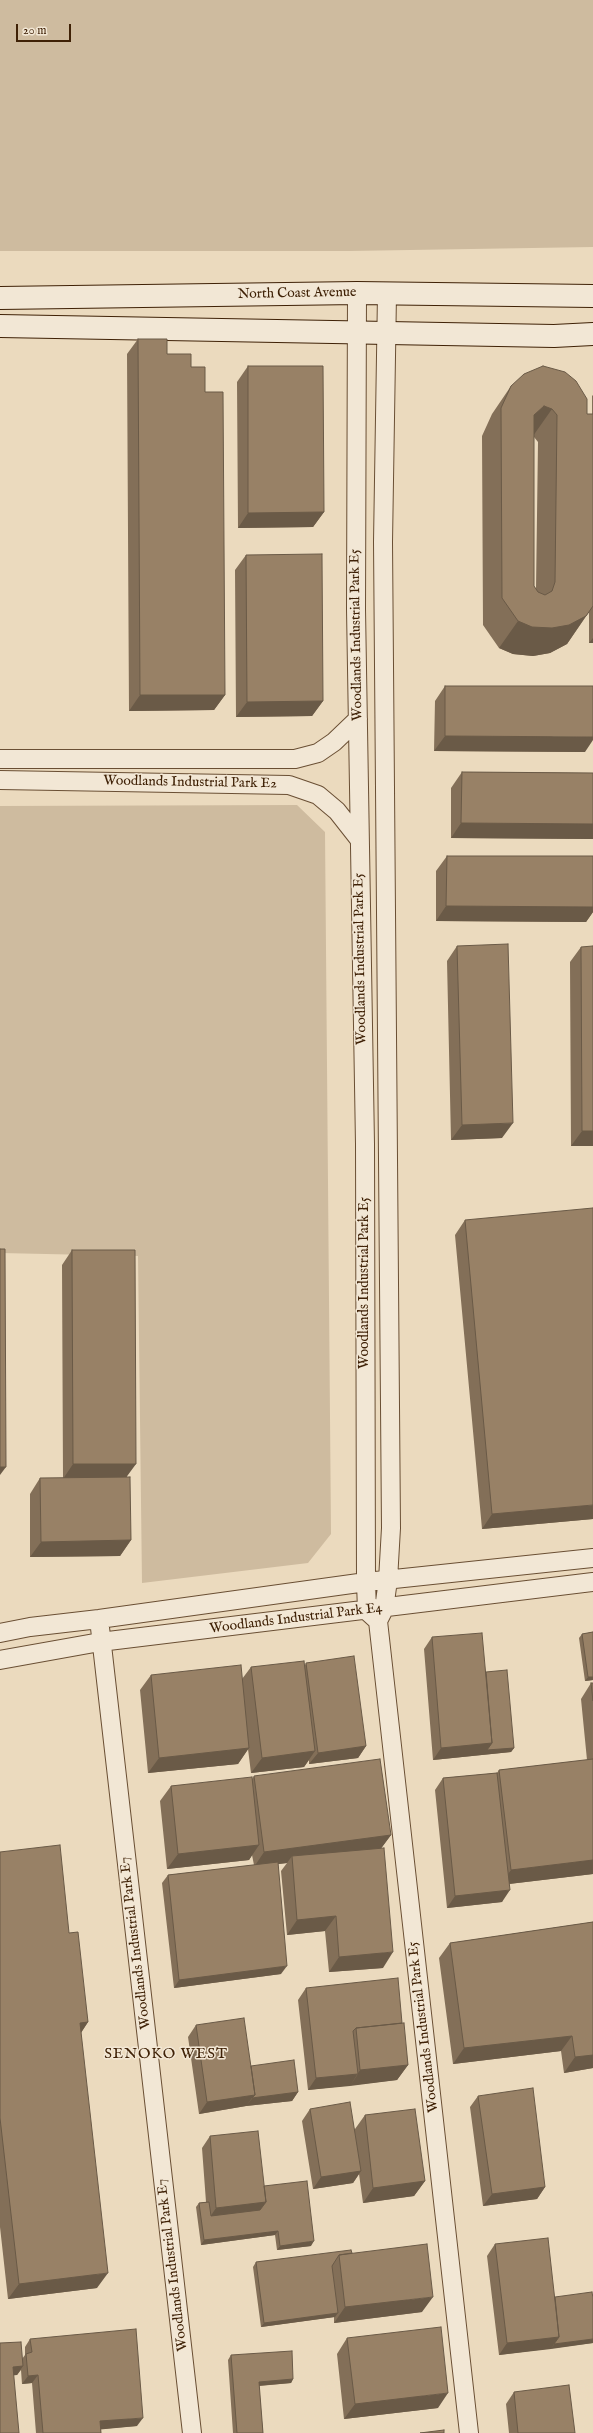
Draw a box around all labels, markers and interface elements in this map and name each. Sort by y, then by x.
scale bar [18,16,73,42]
text: 20 m [23,23,46,38]
street label: North Coast Avenue [237,285,357,303]
street label: Woodlands Industrial Park E5 [347,549,367,721]
street label: Woodlands Industrial Park E2 [103,773,277,793]
street label: Woodlands Industrial Park E5 [351,873,371,1045]
street label: Woodlands Industrial Park E5 [357,1197,373,1369]
street label: Woodlands Industrial Park E4 [209,1600,383,1638]
street label: Woodlands Industrial Park E7 [117,1856,155,2030]
street label: Woodlands Industrial Park E5 [405,1941,443,2113]
district label: SENOKO WEST [104,2046,228,2064]
street label: Woodlands Industrial Park E7 [154,2178,192,2352]

